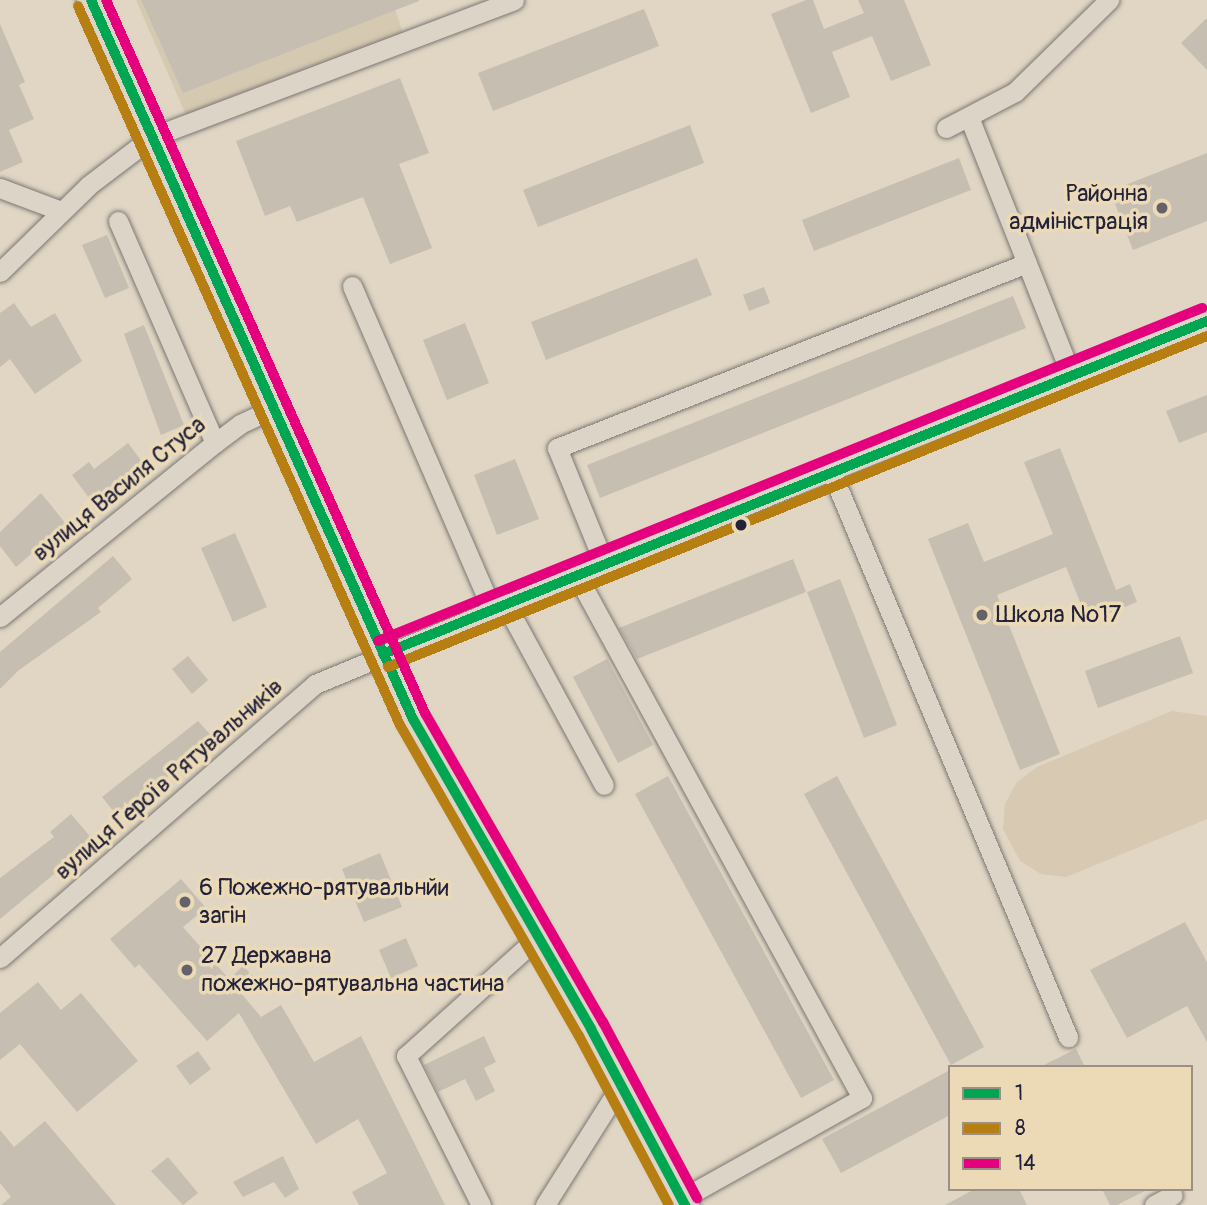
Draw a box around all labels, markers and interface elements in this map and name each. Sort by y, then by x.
place label: Районна адміністрація [1009,180,1148,236]
marker: Районна адміністрація [1154,200,1170,216]
street label: вулиця Василя Стуса [27,410,211,568]
unlabelled marker [734,518,748,532]
place label: Школа №17 [996,601,1121,629]
marker: Школа №17 [974,607,990,623]
street label: вулиця Героїв Рятувальників [49,672,289,886]
place label: 6 Пожежно-рятувальнйи загін [199,874,449,930]
marker: 6 Пожежно-рятувальнйи загін [177,894,193,910]
place label: 27 Державна пожежно-рятувальна частина [201,942,504,998]
marker: 27 Державна пожежно-рятувальна частина [179,962,195,978]
legend [948,1065,1193,1191]
text: 1 [1015,1080,1023,1107]
text: 8 [1015,1115,1026,1142]
text: 14 [1015,1150,1035,1177]

